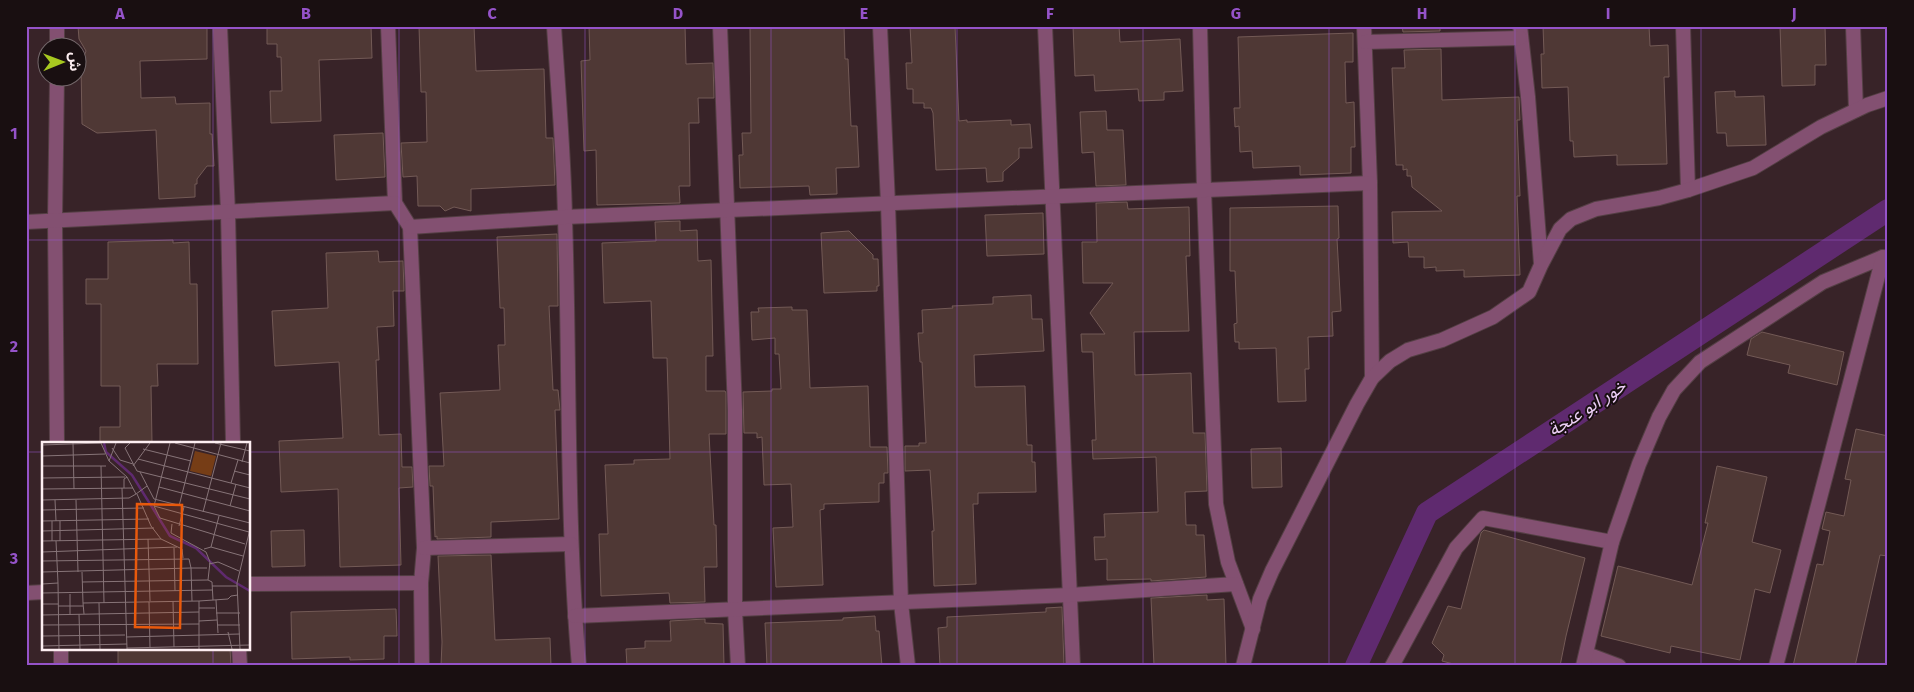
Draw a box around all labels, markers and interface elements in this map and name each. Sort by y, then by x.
text: A [114,4,125,23]
text: B [301,4,311,23]
text: C [487,4,497,23]
text: D [673,4,683,23]
text: E [860,4,868,23]
text: F [1046,4,1054,23]
text: G [1231,4,1241,23]
text: H [1417,4,1427,23]
text: I [1606,4,1610,23]
text: J [1790,4,1797,23]
north arrow [38,38,88,88]
text: ش [66,52,83,72]
text: 1 [10,124,18,143]
text: 2 [10,337,18,356]
water label: خور ابو عنجة [1544,375,1630,441]
inset map [42,442,250,650]
text: 3 [9,549,18,568]

